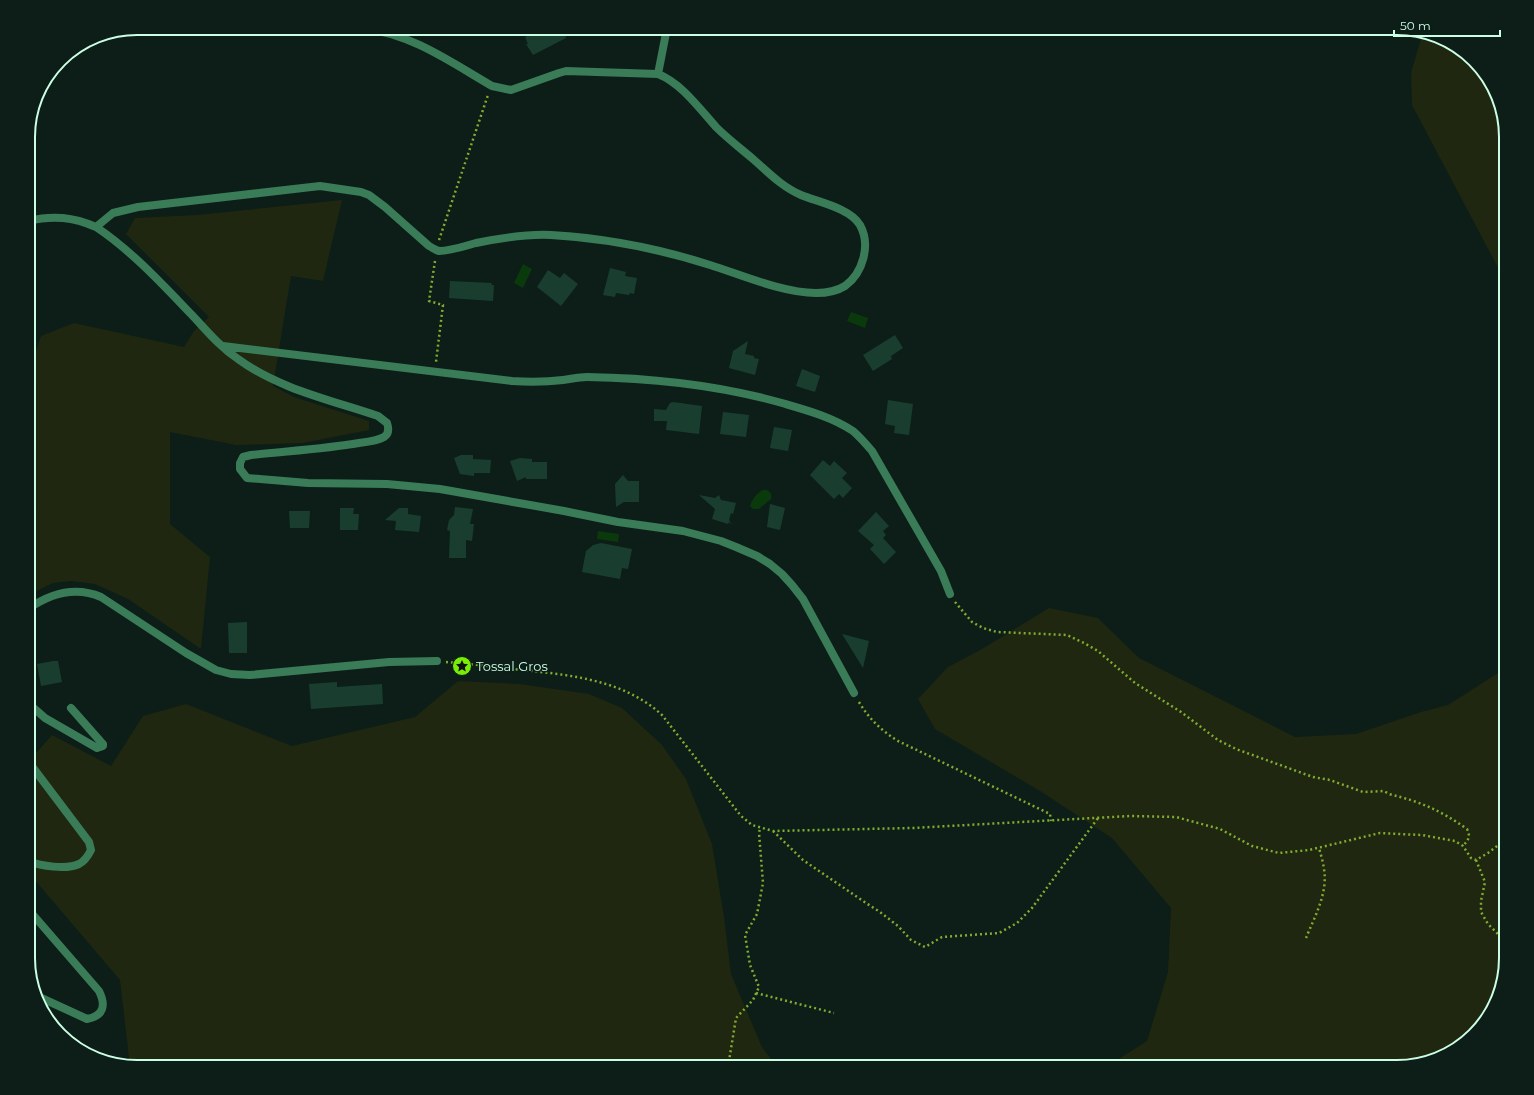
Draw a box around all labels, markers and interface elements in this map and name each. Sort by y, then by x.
scale bar [1394,12,1500,38]
text: 50 m [1400,18,1431,33]
place icon: Tossal Gros [451,655,473,677]
place label: Tossal Gros [476,658,548,674]

